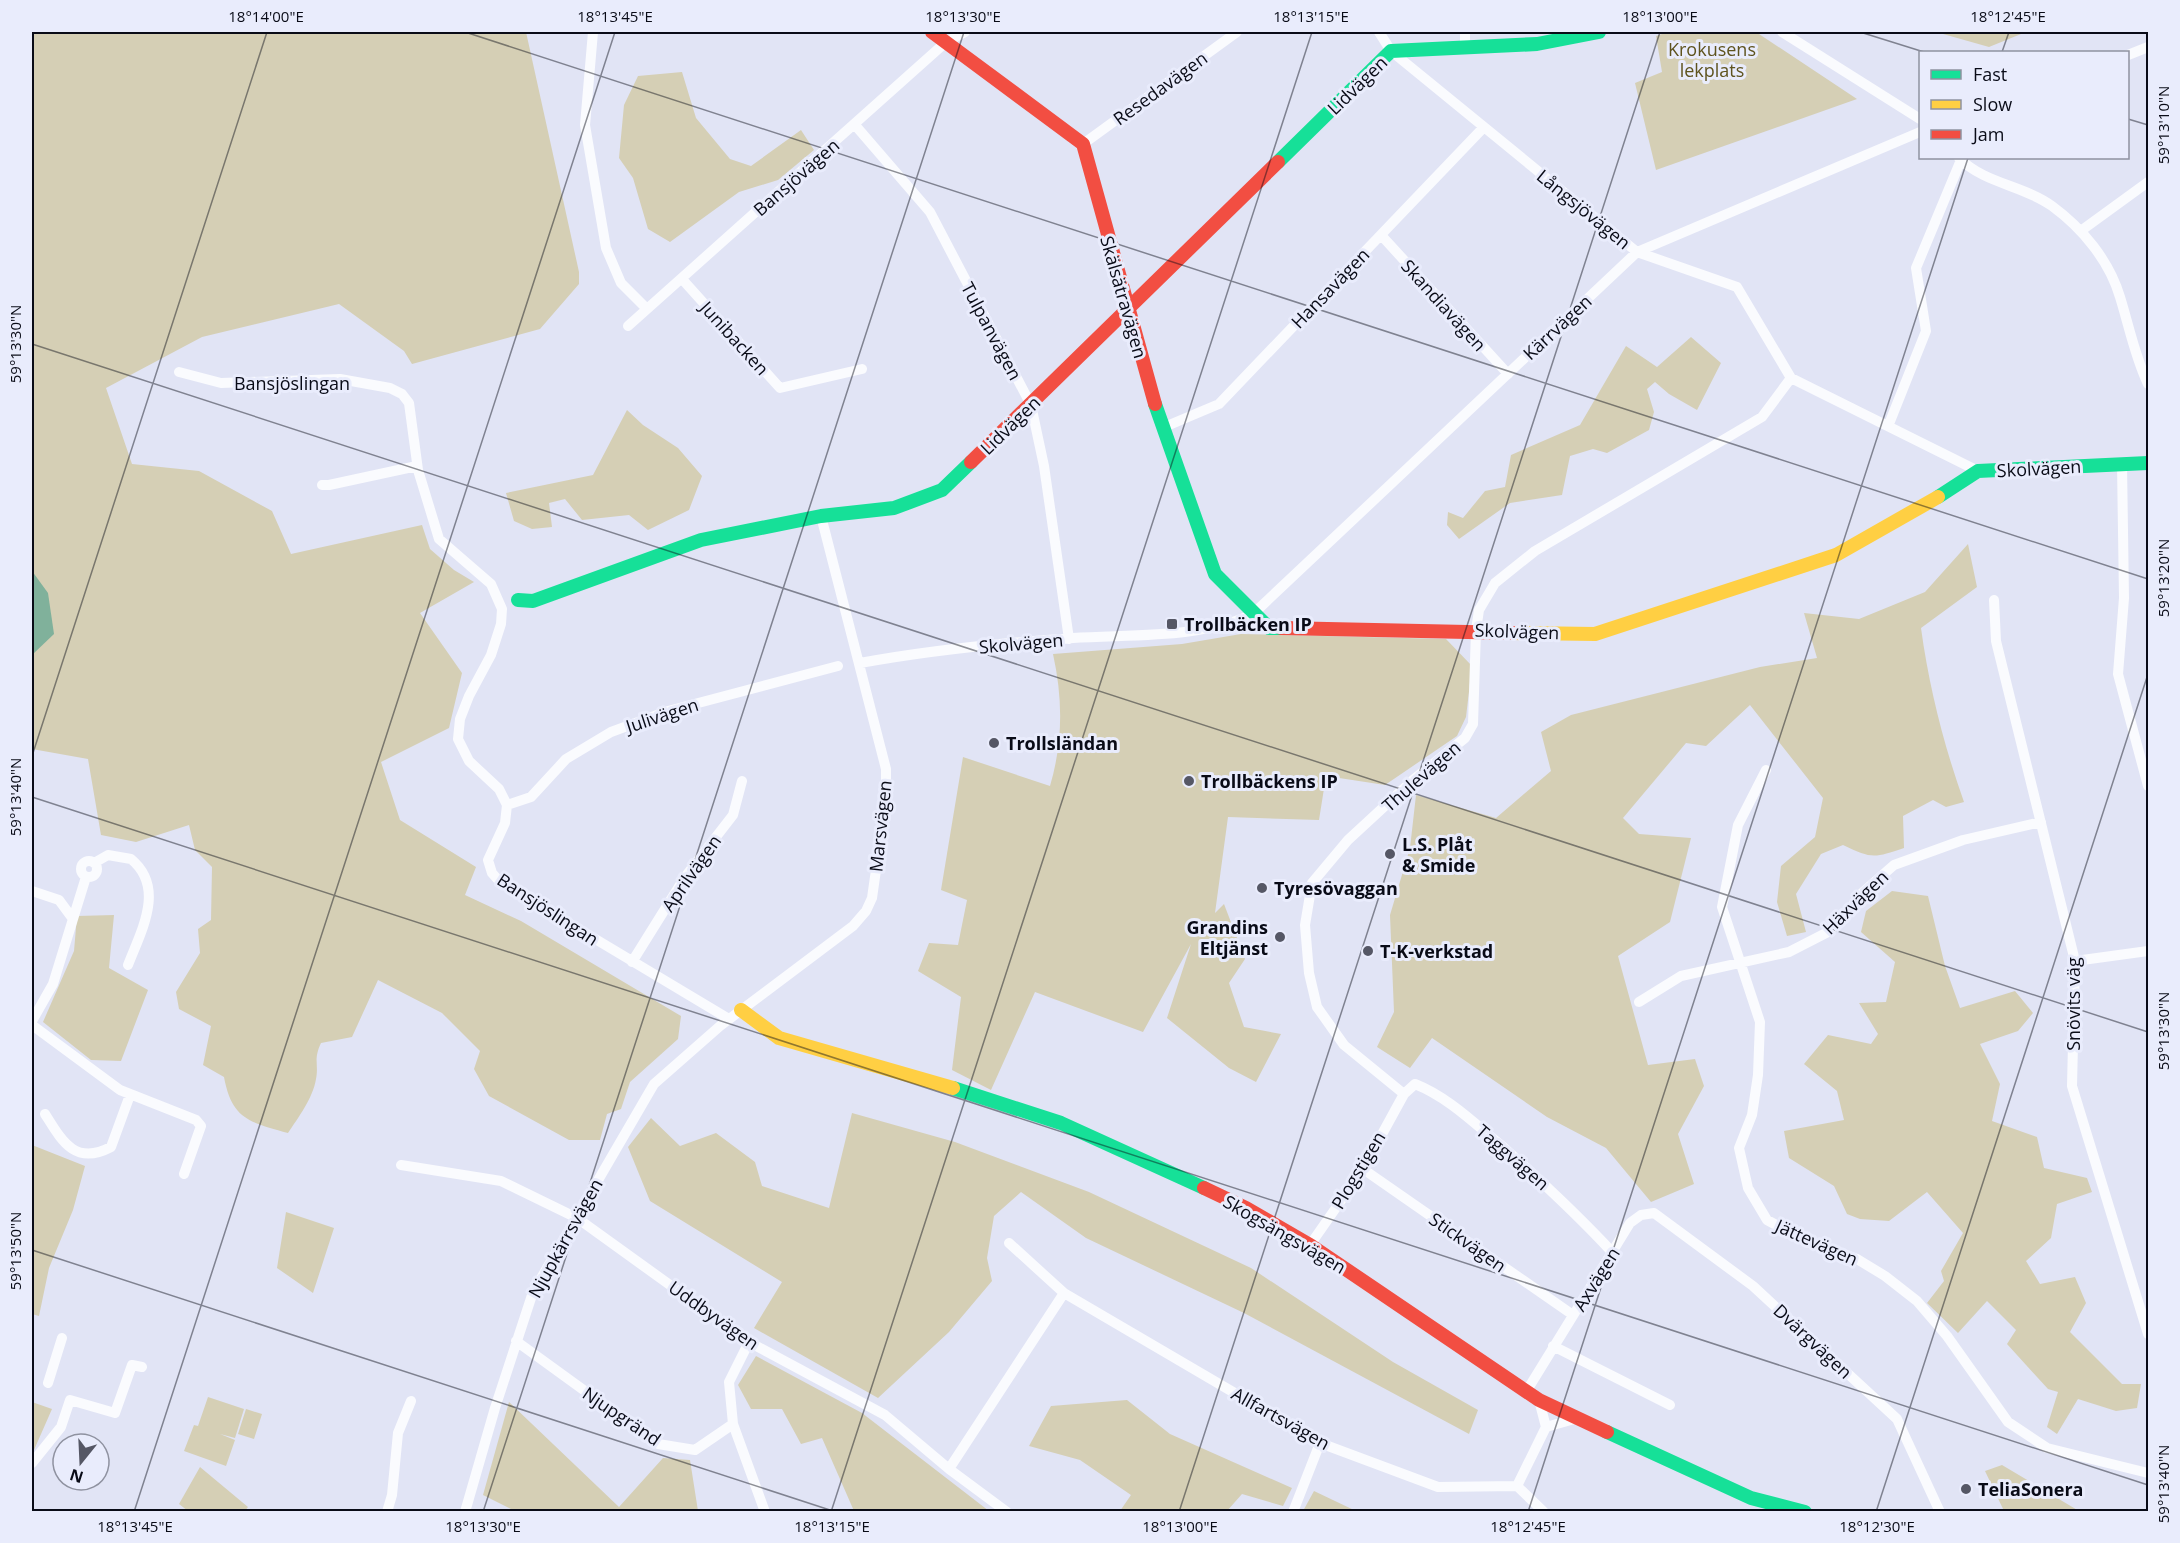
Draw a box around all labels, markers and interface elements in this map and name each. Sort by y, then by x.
text: 18°14'00"E [228,6,304,26]
text: 18°13'45"E [577,6,653,26]
text: 18°13'30"E [925,6,1001,26]
text: 18°13'15"E [1273,6,1349,26]
text: 18°13'00"E [1622,6,1698,26]
text: 18°12'45"E [1970,6,2046,26]
park label: Krokusens lekplats [1668,37,1756,82]
street label: Resedavägen [1108,46,1212,130]
street label: Lidvägen [1322,50,1392,120]
legend [1919,51,2129,159]
text: Fast [1973,62,2007,86]
text: 59°13'10"N [2153,86,2173,164]
text: Slow [1973,92,2012,116]
text: Jam [1971,122,2005,146]
street label: Bansjövägen [748,133,844,221]
street label: Långsjövägen [1532,164,1636,254]
street label: Skälsätravägen [1095,233,1153,361]
street label: Hansavägen [1286,243,1374,333]
street label: Skandiavägen [1396,254,1492,356]
street label: Tulpanvägen [956,278,1028,384]
street label: Kärrvägen [1517,289,1597,365]
street label: Junibacken [694,294,775,380]
text: 59°13'30"N [5,305,25,383]
street label: Bansjöslingan [234,371,350,395]
street label: Lidvägen [975,390,1045,460]
street label: Skolvägen [1996,454,2082,482]
text: 59°13'20"N [2153,539,2173,617]
place label: Trollbäcken IP [1184,612,1312,636]
marker: Trollbäcken IP [1165,617,1179,631]
street label: Skolvägen [1474,618,1560,644]
street label: Skolvägen [978,627,1064,659]
street label: Julivägen [621,692,701,739]
place label: Trollsländan [1006,731,1118,755]
street label: Thulevägen [1377,735,1465,817]
marker: Trollsländan [987,736,1001,750]
text: 59°13'40"N [5,758,25,836]
place label: Trollbäckens IP [1201,769,1338,793]
marker: Trollbäckens IP [1182,774,1196,788]
street label: Marsvägen [863,779,897,873]
street label: Aprilvägen [656,830,726,916]
place label: L.S. Plåt & Smide [1402,832,1475,877]
marker: L.S. Plåt & Smide [1383,847,1397,861]
street label: Häxvägen [1817,865,1893,939]
street label: Bansjöslingan [493,867,603,951]
place label: Tyresövaggan [1274,876,1398,900]
marker: Tyresövaggan [1255,881,1269,895]
place label: Grandins Eltjänst [1186,915,1268,960]
marker: Grandins Eltjänst [1273,930,1287,944]
place label: T-K-verkstad [1380,939,1493,963]
marker: T-K-verkstad [1361,944,1375,958]
street label: Snövits väg [2061,957,2085,1051]
text: 59°13'30"N [2153,992,2173,1070]
street label: Taggvägen [1471,1119,1555,1195]
street label: Plogstigen [1325,1127,1391,1213]
street label: Njupkärrsvägen [522,1174,608,1302]
street label: Skogsängsvägen [1219,1189,1351,1279]
street label: Stickvägen [1425,1207,1511,1277]
text: 59°13'50"N [5,1212,25,1290]
street label: Jättevägen [1770,1212,1862,1271]
street label: Axvägen [1567,1243,1625,1315]
street label: Uddbyvägen [664,1275,764,1355]
street label: Dvärgvägen [1769,1298,1857,1384]
street label: Njupgränd [578,1381,666,1451]
street label: Allfartsvägen [1228,1381,1334,1455]
north arrow [51,1432,111,1492]
text: 59°13'40"N [2153,1445,2173,1523]
text: N [67,1464,86,1489]
place label: TeliaSonera [1978,1477,2084,1501]
marker: TeliaSonera [1959,1482,1973,1496]
text: 18°13'45"E [97,1516,173,1536]
text: 18°13'30"E [445,1516,521,1536]
text: 18°13'15"E [794,1516,870,1536]
text: 18°13'00"E [1142,1516,1218,1536]
text: 18°12'45"E [1490,1516,1566,1536]
text: 18°12'30"E [1839,1516,1915,1536]

